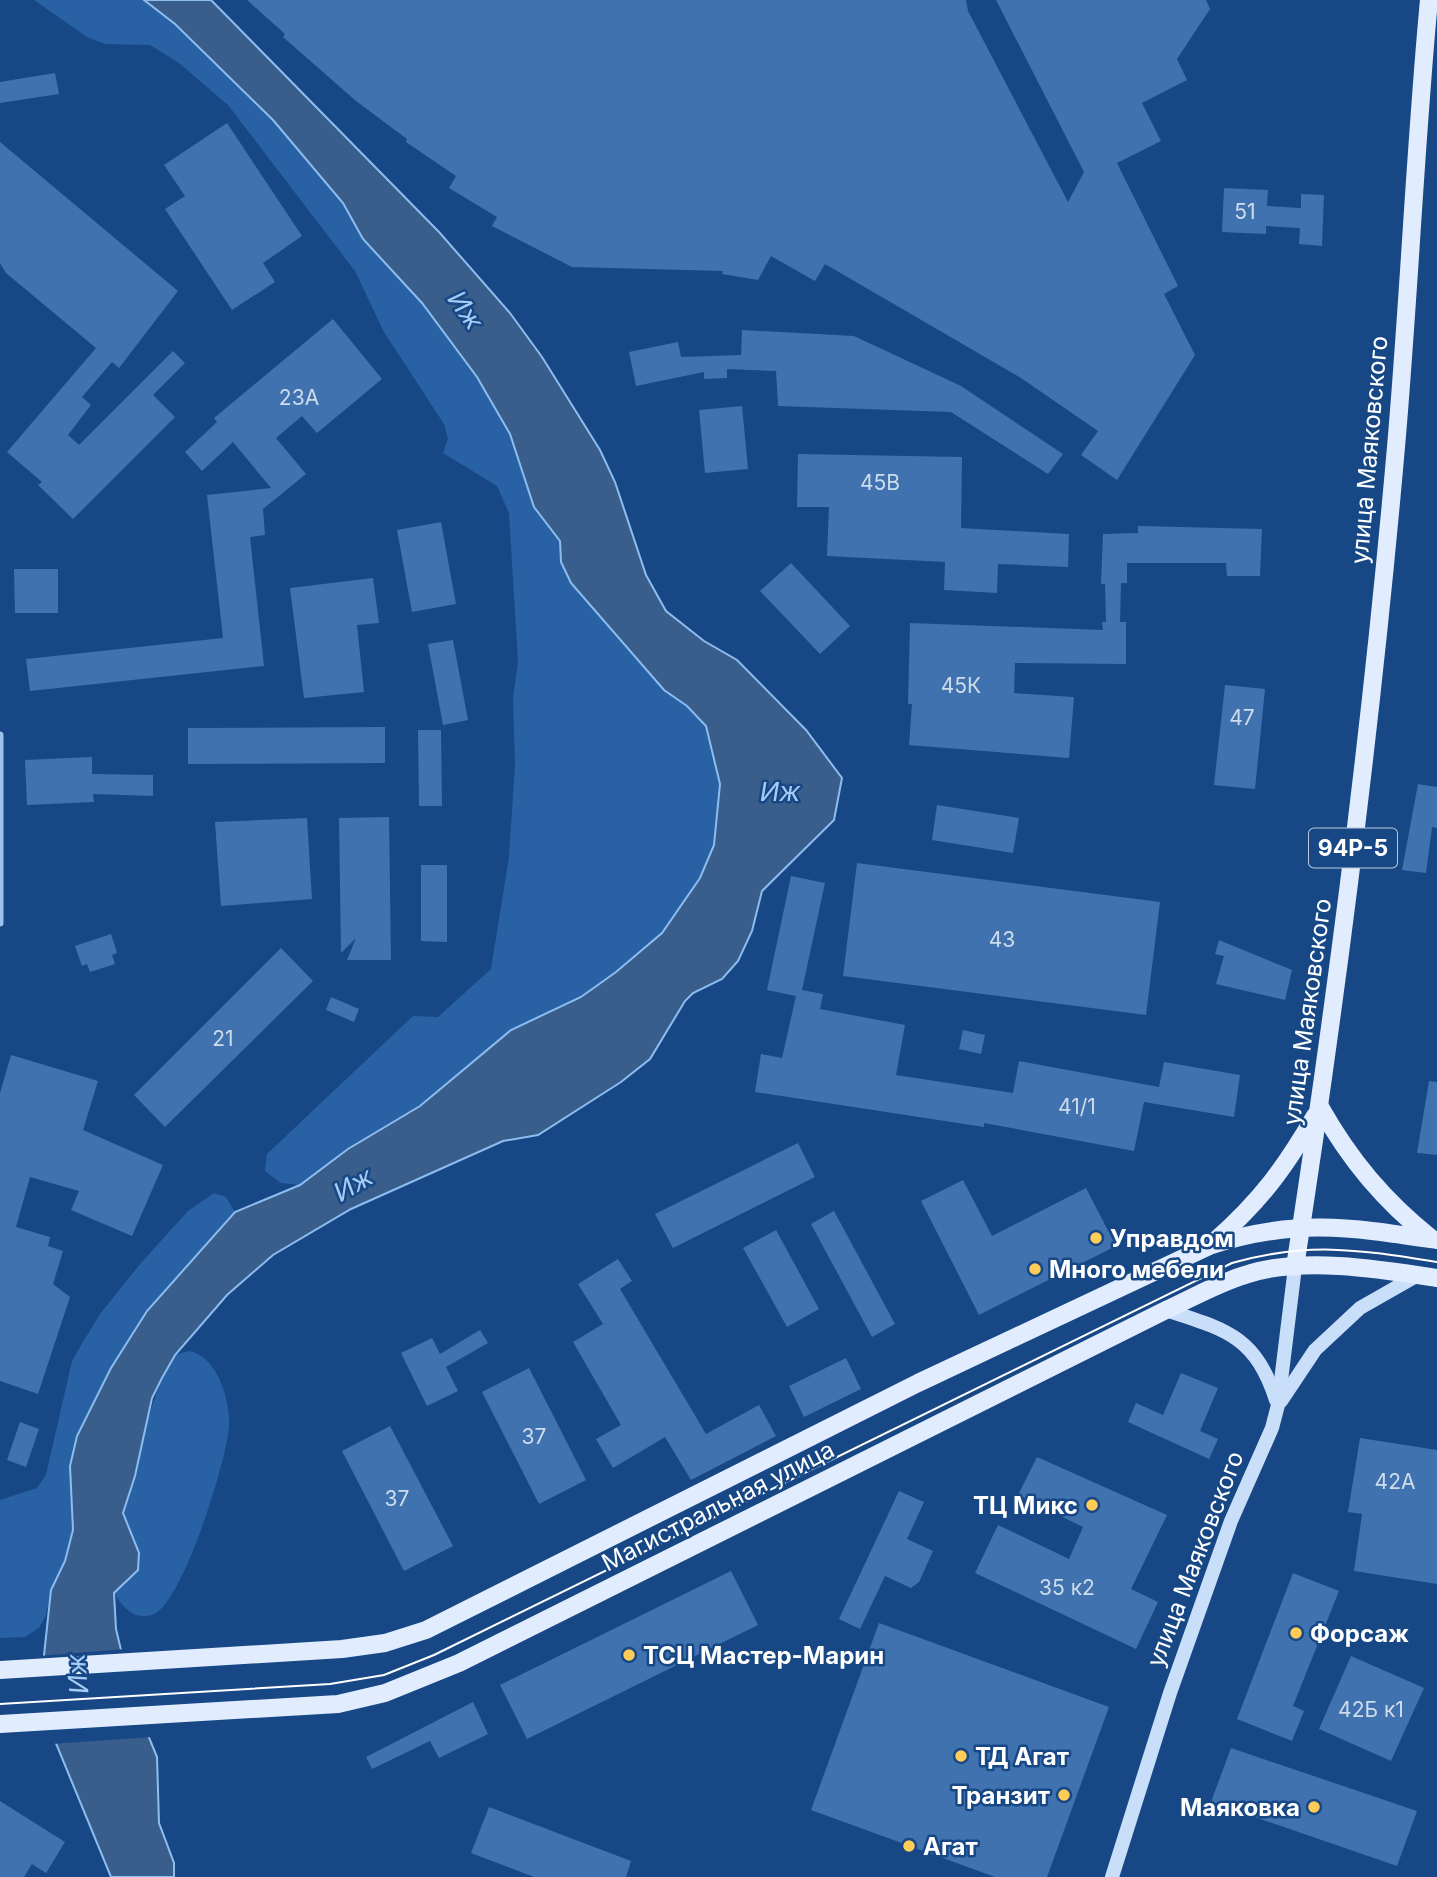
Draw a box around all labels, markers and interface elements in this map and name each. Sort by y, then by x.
house number: 51 [1234,199,1256,224]
water label: Иж [442,284,491,336]
street label: улица Маяковского [1345,335,1393,565]
house number: 23А [279,385,319,410]
house number: 45В [860,470,900,495]
house number: 45К [941,673,981,698]
house number: 47 [1229,705,1255,730]
water label: Иж [760,776,801,807]
road number: 94Р-5 [1309,828,1397,868]
street label: улица Маяковского [1277,897,1337,1127]
house number: 43 [989,927,1015,952]
house number: 21 [212,1026,234,1051]
house number: 41/1 [1058,1094,1096,1119]
water label: Иж [328,1160,379,1208]
place label: Управдом [1110,1224,1234,1253]
marker: Управдом [1088,1230,1104,1246]
place label: Много мебели [1049,1255,1224,1284]
marker: Много мебели [1027,1261,1043,1277]
house number: 37 [522,1424,546,1449]
street label: Магистральная улица [597,1435,839,1577]
street label: улица Маяковского [1140,1447,1250,1671]
house number: 42А [1375,1469,1415,1494]
house number: 37 [385,1486,409,1511]
place label: ТЦ Микс [973,1491,1078,1520]
marker: ТЦ Микс [1084,1497,1100,1513]
house number: 35 к2 [1039,1575,1095,1600]
place label: Форсаж [1310,1619,1409,1648]
marker: Форсаж [1288,1625,1304,1641]
place label: ТСЦ Мастер-Марин [643,1641,884,1670]
marker: ТСЦ Мастер-Марин [621,1647,637,1663]
water label: Иж [59,1651,95,1696]
house number: 42Б к1 [1338,1697,1404,1722]
place label: ТД Агат [975,1742,1069,1771]
marker: ТД Агат [953,1748,969,1764]
place label: Транзит [951,1781,1050,1810]
marker: Транзит [1056,1787,1072,1803]
place label: Маяковка [1180,1793,1300,1822]
marker: Маяковка [1306,1799,1322,1815]
place label: Агат [923,1832,978,1861]
marker: Агат [901,1838,917,1854]

